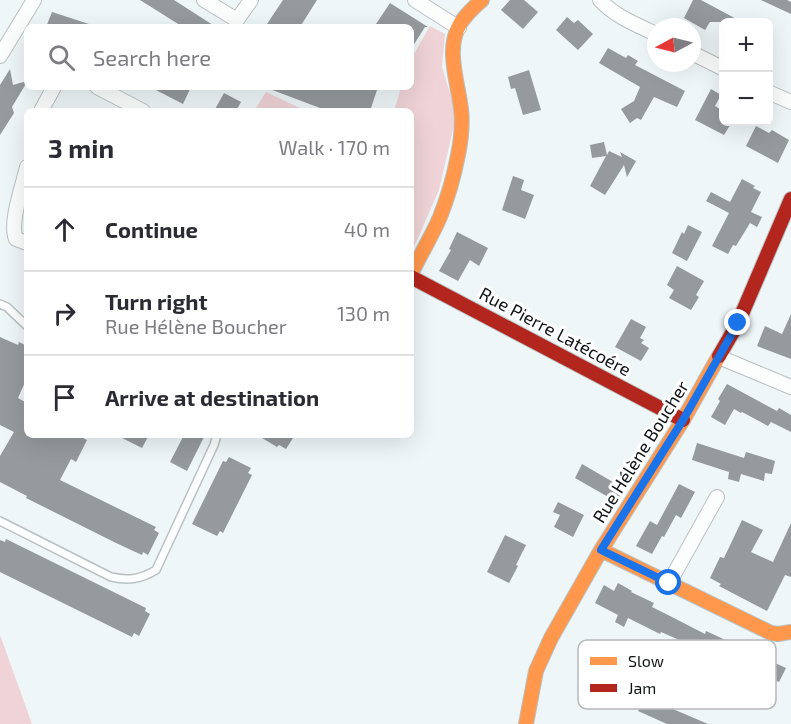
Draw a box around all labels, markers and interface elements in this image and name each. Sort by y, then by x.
north arrow [647,18,701,72]
map controls [719,18,773,126]
button: + [719,18,773,72]
search box [24,24,414,90]
icon: search [45,41,78,74]
text: Search here [93,44,211,70]
button: − [719,72,773,126]
text: 3 min [48,132,114,163]
text: Walk · 170 m [279,135,390,159]
icon: ahead [48,213,81,246]
text: Continue [105,216,198,242]
text: 40 m [344,217,390,241]
street label: Rue Pierre Latécoére [476,282,635,380]
text: Turn right [105,288,207,314]
icon: right [48,297,81,330]
text: 130 m [337,301,390,325]
route end [724,309,750,335]
text: Rue Hélène Boucher [105,314,287,338]
street label: Rue Hélène Boucher [587,376,693,527]
icon: arrive [48,381,81,414]
text: Arrive at destination [105,384,319,410]
route start [655,569,681,595]
legend [578,640,776,709]
text: Slow [628,651,664,670]
text: Jam [628,678,656,697]

